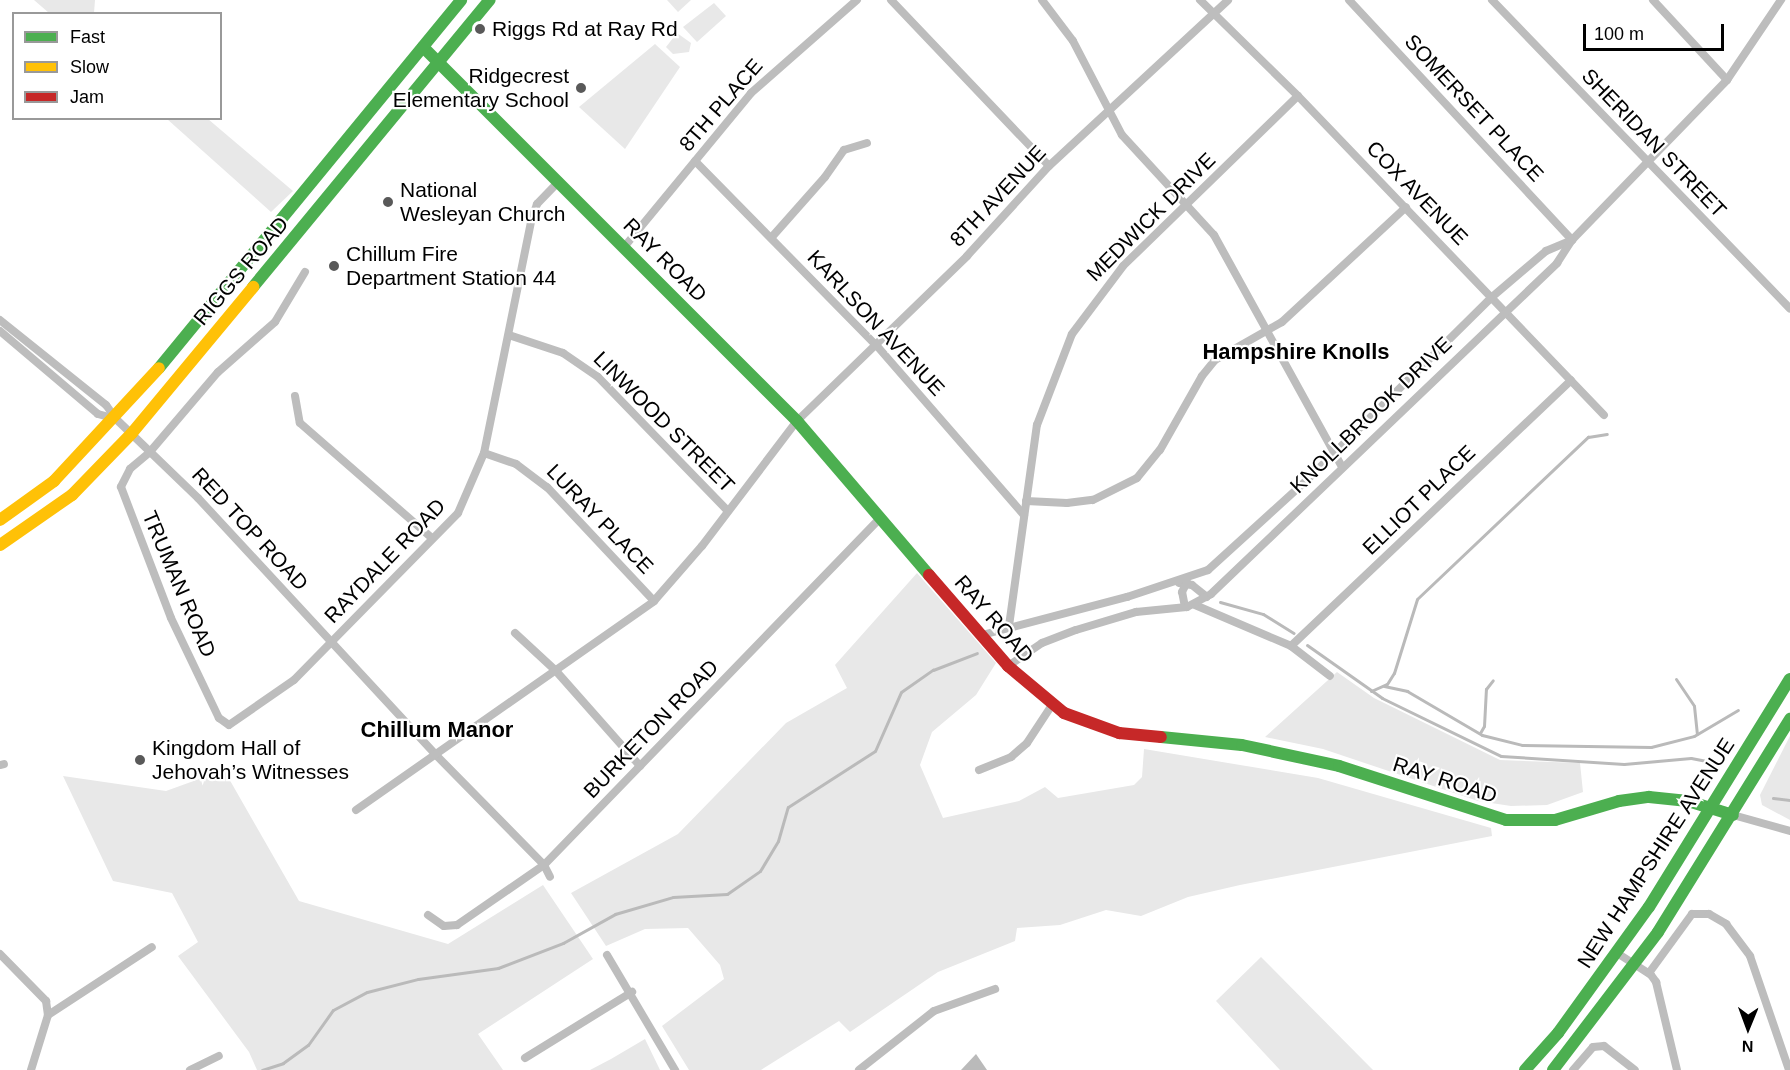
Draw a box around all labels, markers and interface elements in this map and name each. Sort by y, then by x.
legend [12,12,222,120]
scale bar [1586,12,1727,50]
place label: Riggs Rd at Ray Rd [492,16,678,42]
marker: Riggs Rd at Ray Rd [473,22,487,36]
text: 100 m [1594,24,1644,44]
text: Fast [70,27,105,47]
street label: SOMERSET PLACE [1399,29,1549,187]
street label: 8TH PLACE [674,54,768,156]
text: Slow [70,57,109,77]
place label: Ridgecrest Elementary School [393,63,569,113]
street label: SHERIDAN STREET [1576,63,1732,223]
marker: Ridgecrest Elementary School [574,81,588,95]
text: Jam [70,87,104,107]
street label: COX AVENUE [1361,135,1473,251]
street label: 8TH AVENUE [944,140,1052,252]
street label: MEDWICK DRIVE [1081,147,1221,287]
place label: National Wesleyan Church [400,177,565,227]
marker: National Wesleyan Church [381,195,395,209]
street label: RIGGS ROAD [188,212,294,330]
street label: RAY ROAD [618,213,712,307]
place label: Chillum Fire Department Station 44 [346,241,556,291]
street label: KARLSON AVENUE [802,245,950,401]
marker: Chillum Fire Department Station 44 [327,259,341,273]
street label: KNOLLBROOK DRIVE [1285,331,1457,499]
district label: Hampshire Knolls [1202,339,1390,365]
street label: LINWOOD STREET [588,346,740,498]
street label: ELLIOT PLACE [1357,440,1481,560]
street label: LURAY PLACE [541,459,659,579]
street label: RED TOP ROAD [186,462,314,596]
street label: RAYDALE ROAD [319,494,451,628]
street label: TRUMAN ROAD [137,507,221,661]
street label: RAY ROAD [949,570,1039,668]
street label: BURKETON ROAD [578,654,724,804]
district label: Chillum Manor [361,717,513,743]
street label: NEW HAMPSHIRE AVENUE [1572,733,1740,973]
place label: Kingdom Hall of Jehovah’s Witnesses [152,735,349,785]
street label: RAY ROAD [1390,751,1500,809]
marker: Kingdom Hall of Jehovah’s Witnesses [133,753,147,767]
north arrow [1718,998,1778,1058]
text: N [1742,1038,1754,1055]

